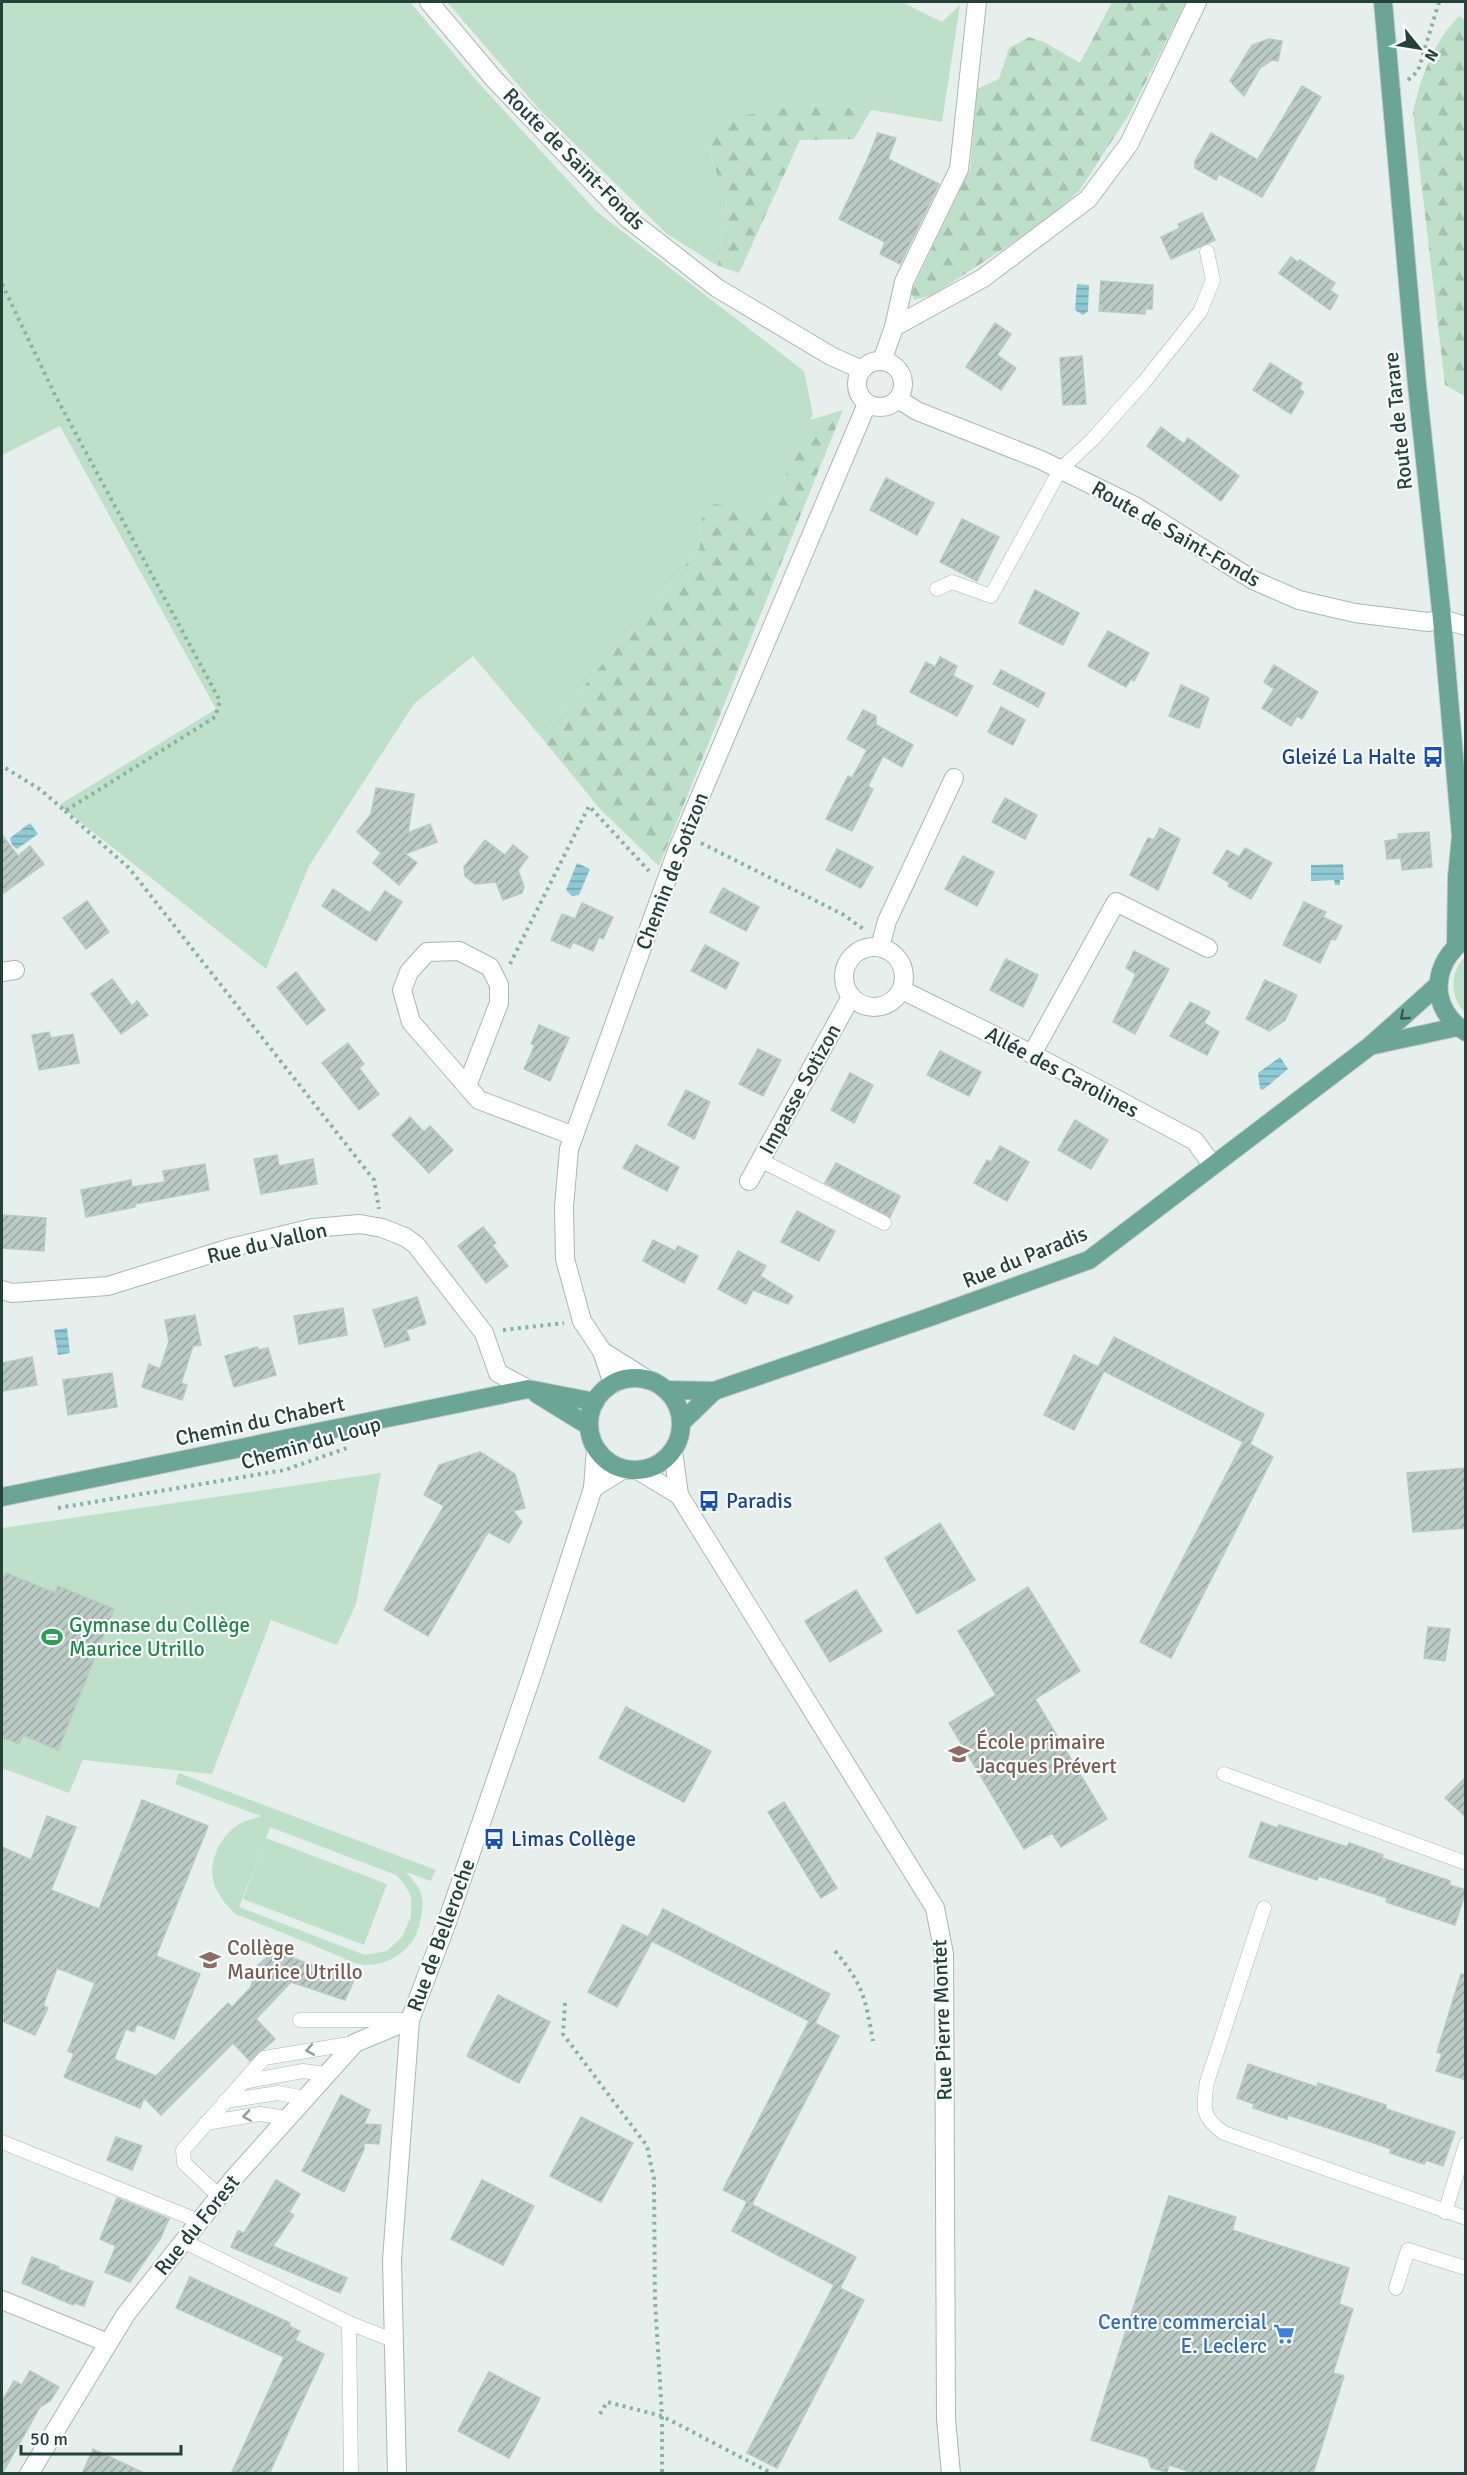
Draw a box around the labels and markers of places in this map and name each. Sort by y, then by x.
place label: Gleizé La Halte [1282,744,1416,770]
bus stop icon: Gleizé La Halte [1421,745,1445,769]
place label: Paradis [726,1488,792,1514]
bus stop icon: Paradis [697,1489,721,1513]
place label: Gymnase du Collège Maurice Utrillo [69,1612,250,1662]
sports icon: Gymnase du Collège Maurice Utrillo [40,1625,64,1649]
place label: École primaire Jacques Prévert [976,1729,1117,1779]
school or university icon: École primaire Jacques Prévert [947,1742,971,1766]
place label: Limas Collège [511,1826,636,1852]
bus stop icon: Limas Collège [482,1827,506,1851]
place label: Collège Maurice Utrillo [227,1935,363,1985]
school or university icon: Collège Maurice Utrillo [198,1948,222,1972]
place label: Centre commercial E. Leclerc [1098,2309,1267,2359]
supermarket icon: Centre commercial E. Leclerc [1272,2322,1296,2346]

